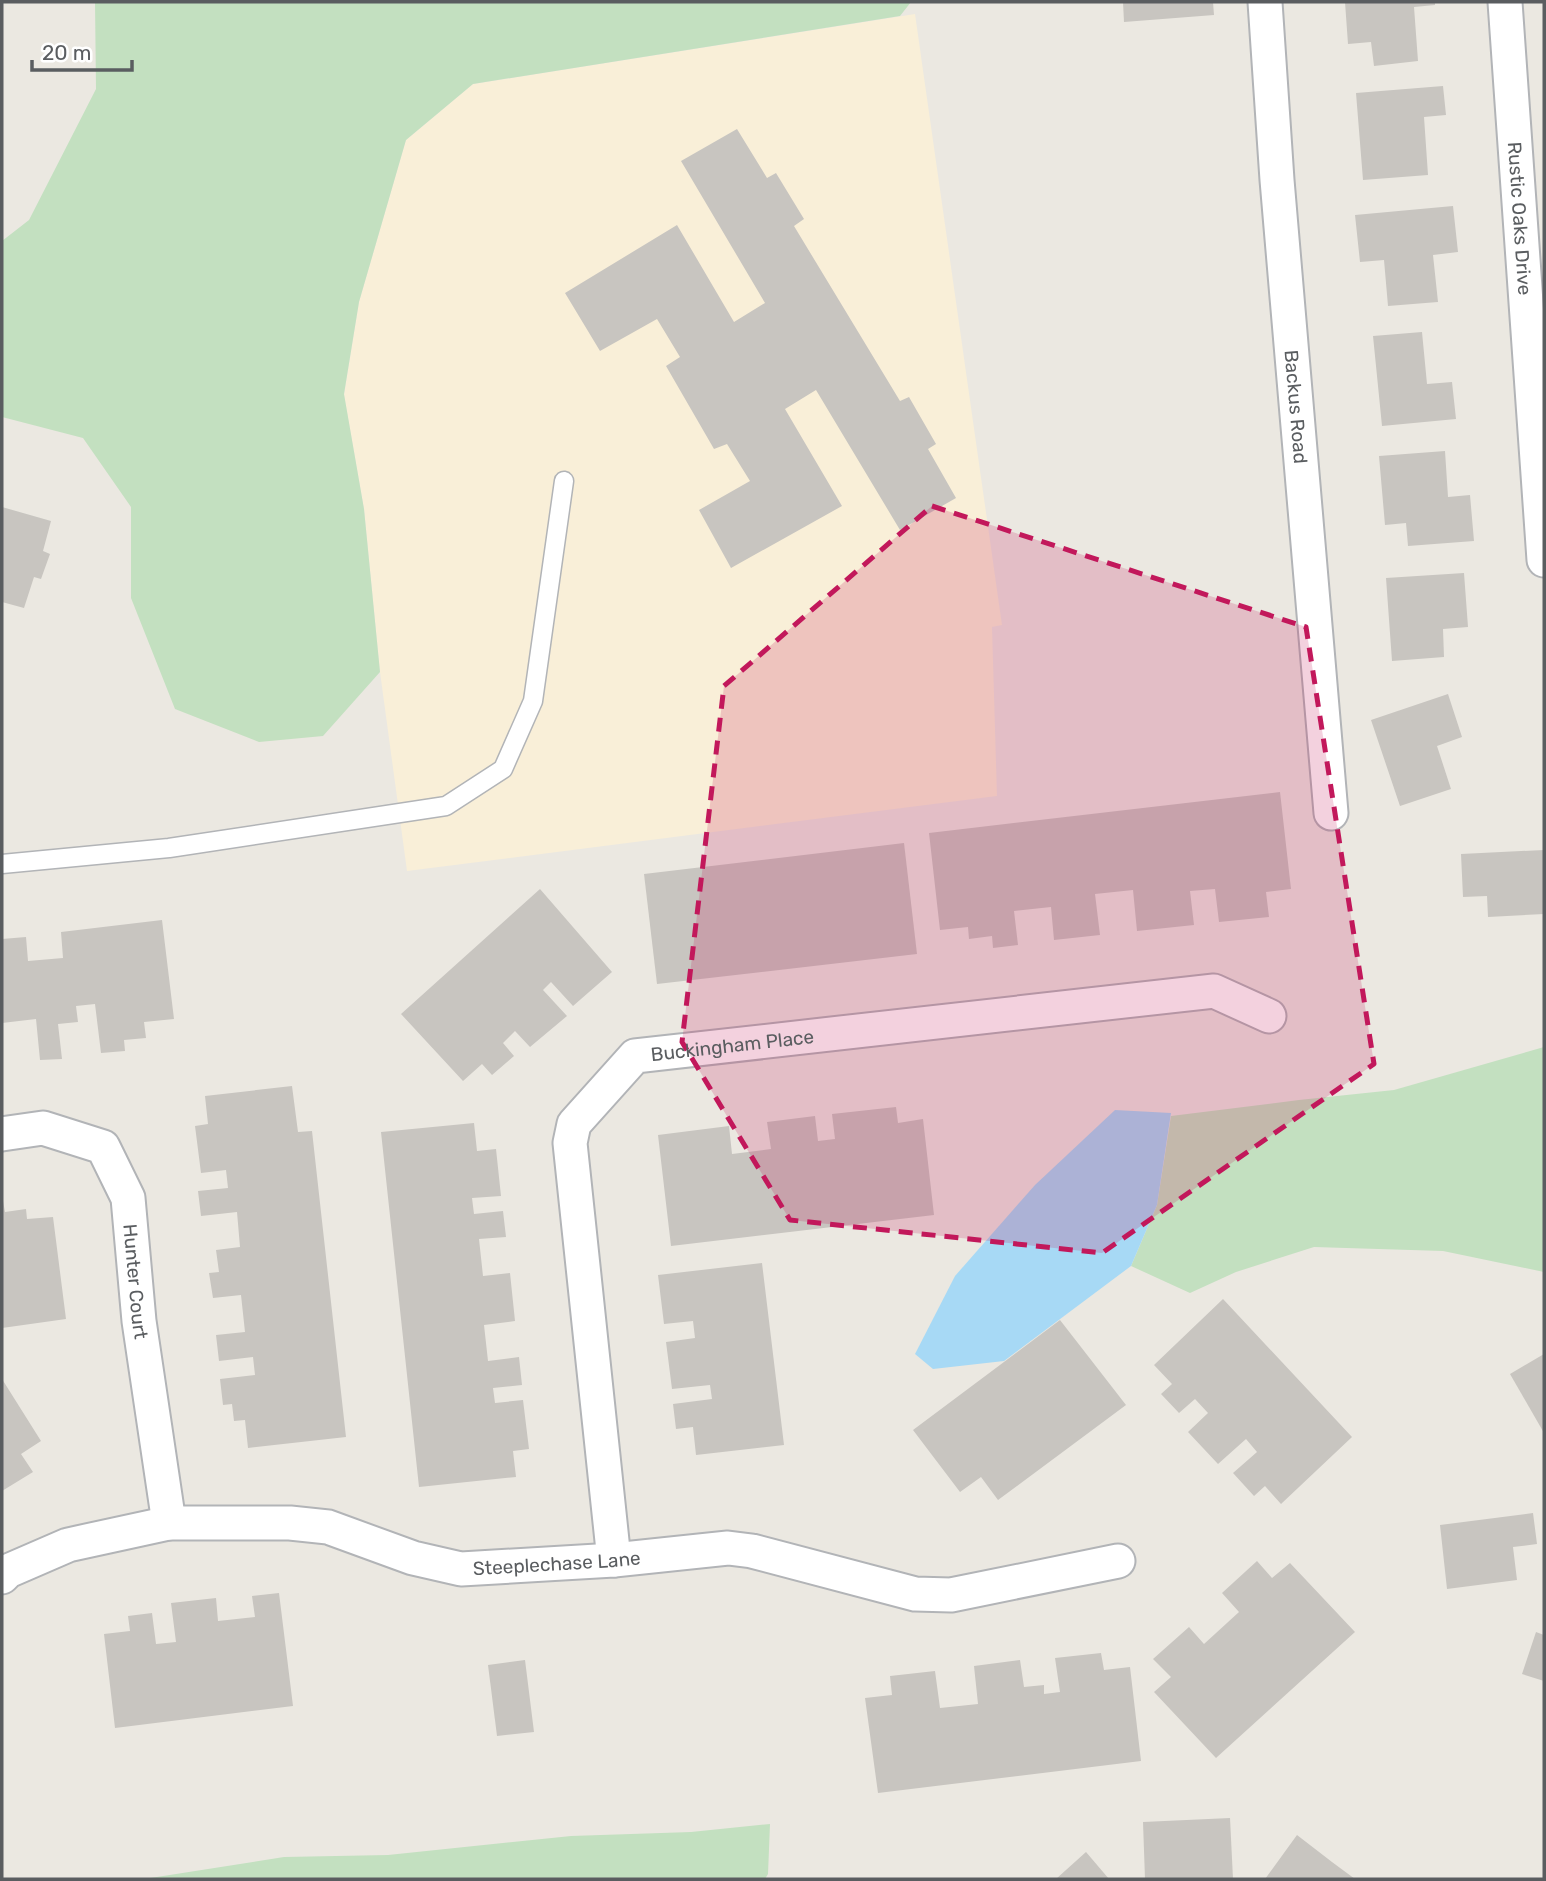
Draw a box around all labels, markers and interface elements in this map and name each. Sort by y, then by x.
scale bar [32,28,131,72]
text: 20 m [42,40,91,65]
street label: Rustic Oaks Drive [1503,141,1536,296]
street label: Backus Road [1280,349,1312,465]
street label: Buckingham Place [650,1025,815,1066]
street label: Hunter Court [118,1223,153,1341]
street label: Steeplechase Lane [472,1546,642,1580]

